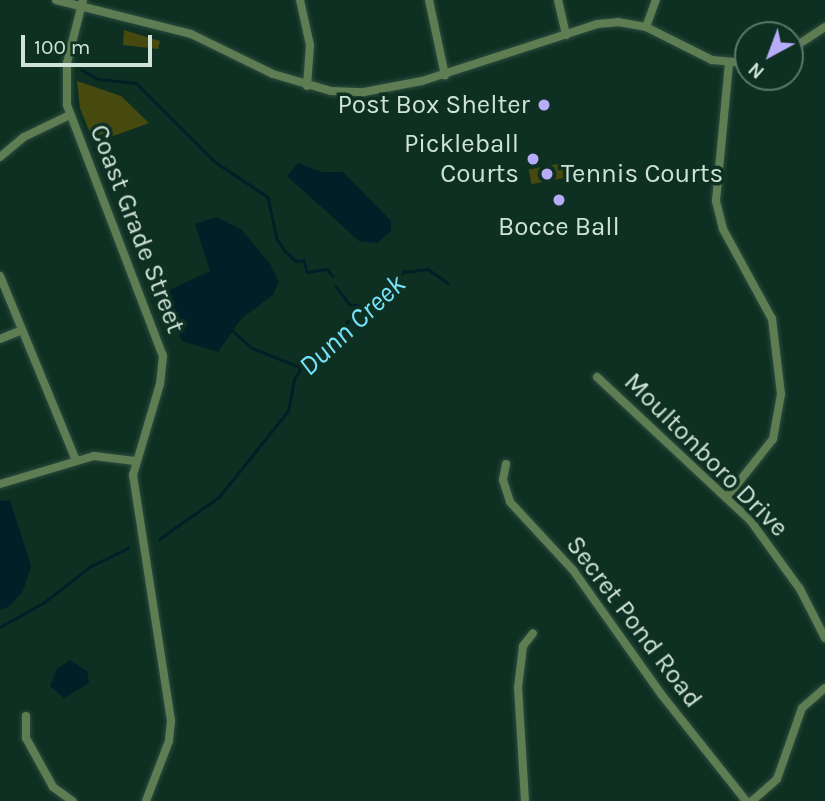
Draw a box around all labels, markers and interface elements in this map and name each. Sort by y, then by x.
scale bar [24,21,156,65]
north arrow [734,21,804,91]
text: 100 m [34,35,91,59]
text: N [744,58,769,83]
place label: Post Box Shelter [337,89,530,121]
marker: Post Box Shelter [536,97,552,113]
street label: Coast Grade Street [83,120,191,338]
place label: Pickleball Courts [404,128,519,190]
marker: Pickleball Courts [525,151,541,167]
place label: Tennis Courts [561,158,723,190]
marker: Tennis Courts [539,166,555,182]
marker: Bocce Ball [551,192,567,208]
place label: Bocce Ball [498,211,620,243]
water label: Dunn Creek [292,267,412,383]
street label: Moultonboro Drive [618,367,794,543]
street label: Secret Pond Road [559,530,709,714]

